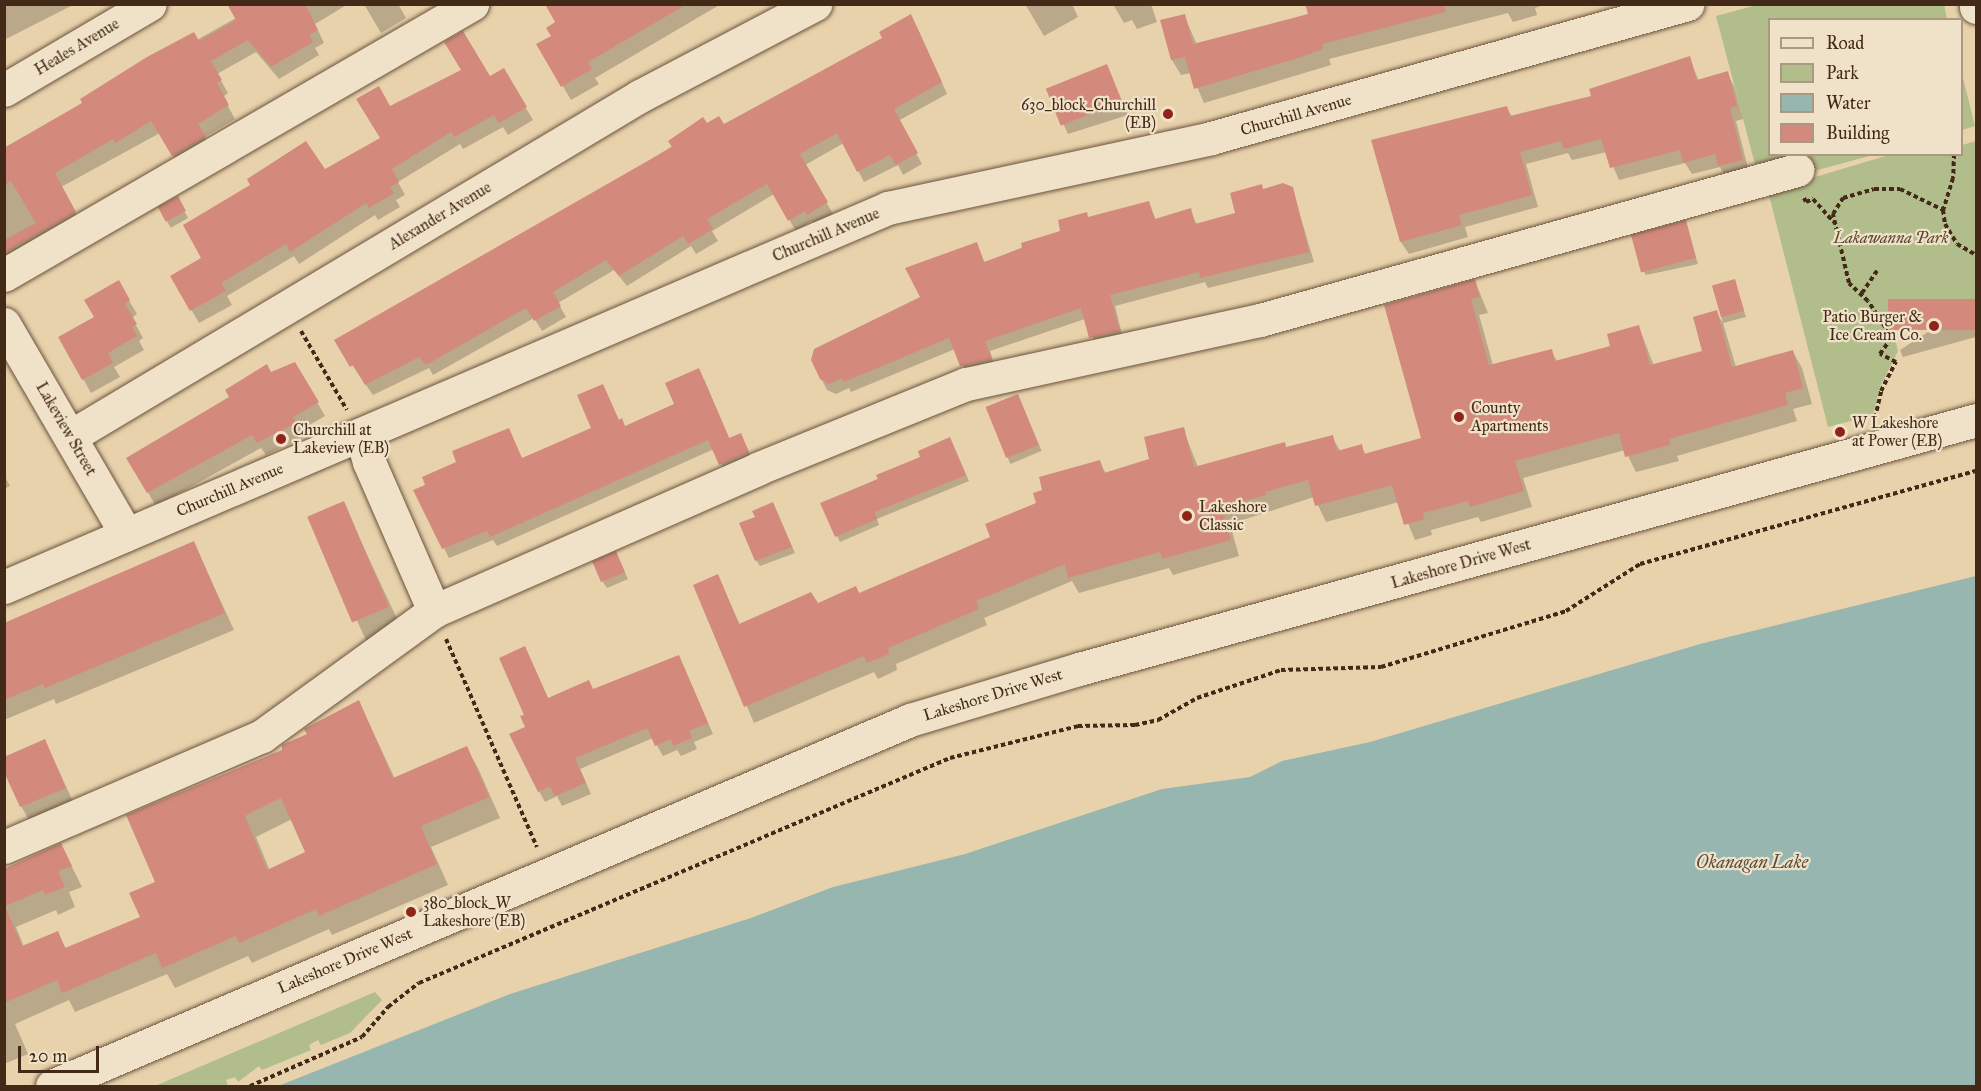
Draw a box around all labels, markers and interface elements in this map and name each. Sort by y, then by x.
street label: Heales Avenue [31,14,123,80]
legend [1768,18,1963,156]
text: Road [1826,32,1864,54]
text: Park [1826,62,1859,84]
street label: Churchill Avenue [1238,90,1354,140]
text: Water [1826,92,1870,114]
place label: 630_block_Churchill (EB) [1021,95,1156,133]
marker: 630_block_Churchill (EB) [1161,107,1175,121]
text: Building [1826,122,1889,144]
street label: Alexander Avenue [385,178,495,254]
street label: Churchill Avenue [770,204,882,266]
park label: Lakawanna Park [1833,228,1949,248]
place label: Patio Burger & Ice Cream Co. [1823,307,1922,345]
marker: Patio Burger & Ice Cream Co. [1927,319,1941,333]
street label: Lakeview Street [31,379,101,479]
place label: County Apartments [1471,398,1548,436]
marker: County Apartments [1452,410,1466,424]
place label: W Lakeshore at Power (EB) [1852,413,1942,451]
place label: Churchill at Lakeview (EB) [293,420,389,458]
marker: W Lakeshore at Power (EB) [1833,425,1847,439]
marker: Churchill at Lakeview (EB) [274,432,288,446]
street label: Churchill Avenue [174,459,286,521]
place label: Lakeshore Classic [1199,497,1267,535]
marker: Lakeshore Classic [1180,509,1194,523]
street label: Lakeshore Drive West [1389,535,1533,593]
street label: Lakeshore Drive West [921,665,1065,725]
water label: Okanagan Lake [1696,851,1808,873]
place label: 380_block_W Lakeshore (EB) [423,893,525,931]
marker: 380_block_W Lakeshore (EB) [404,905,418,919]
street label: Lakeshore Drive West [275,924,415,998]
scale bar [21,1034,102,1072]
text: 20 m [29,1045,67,1067]

